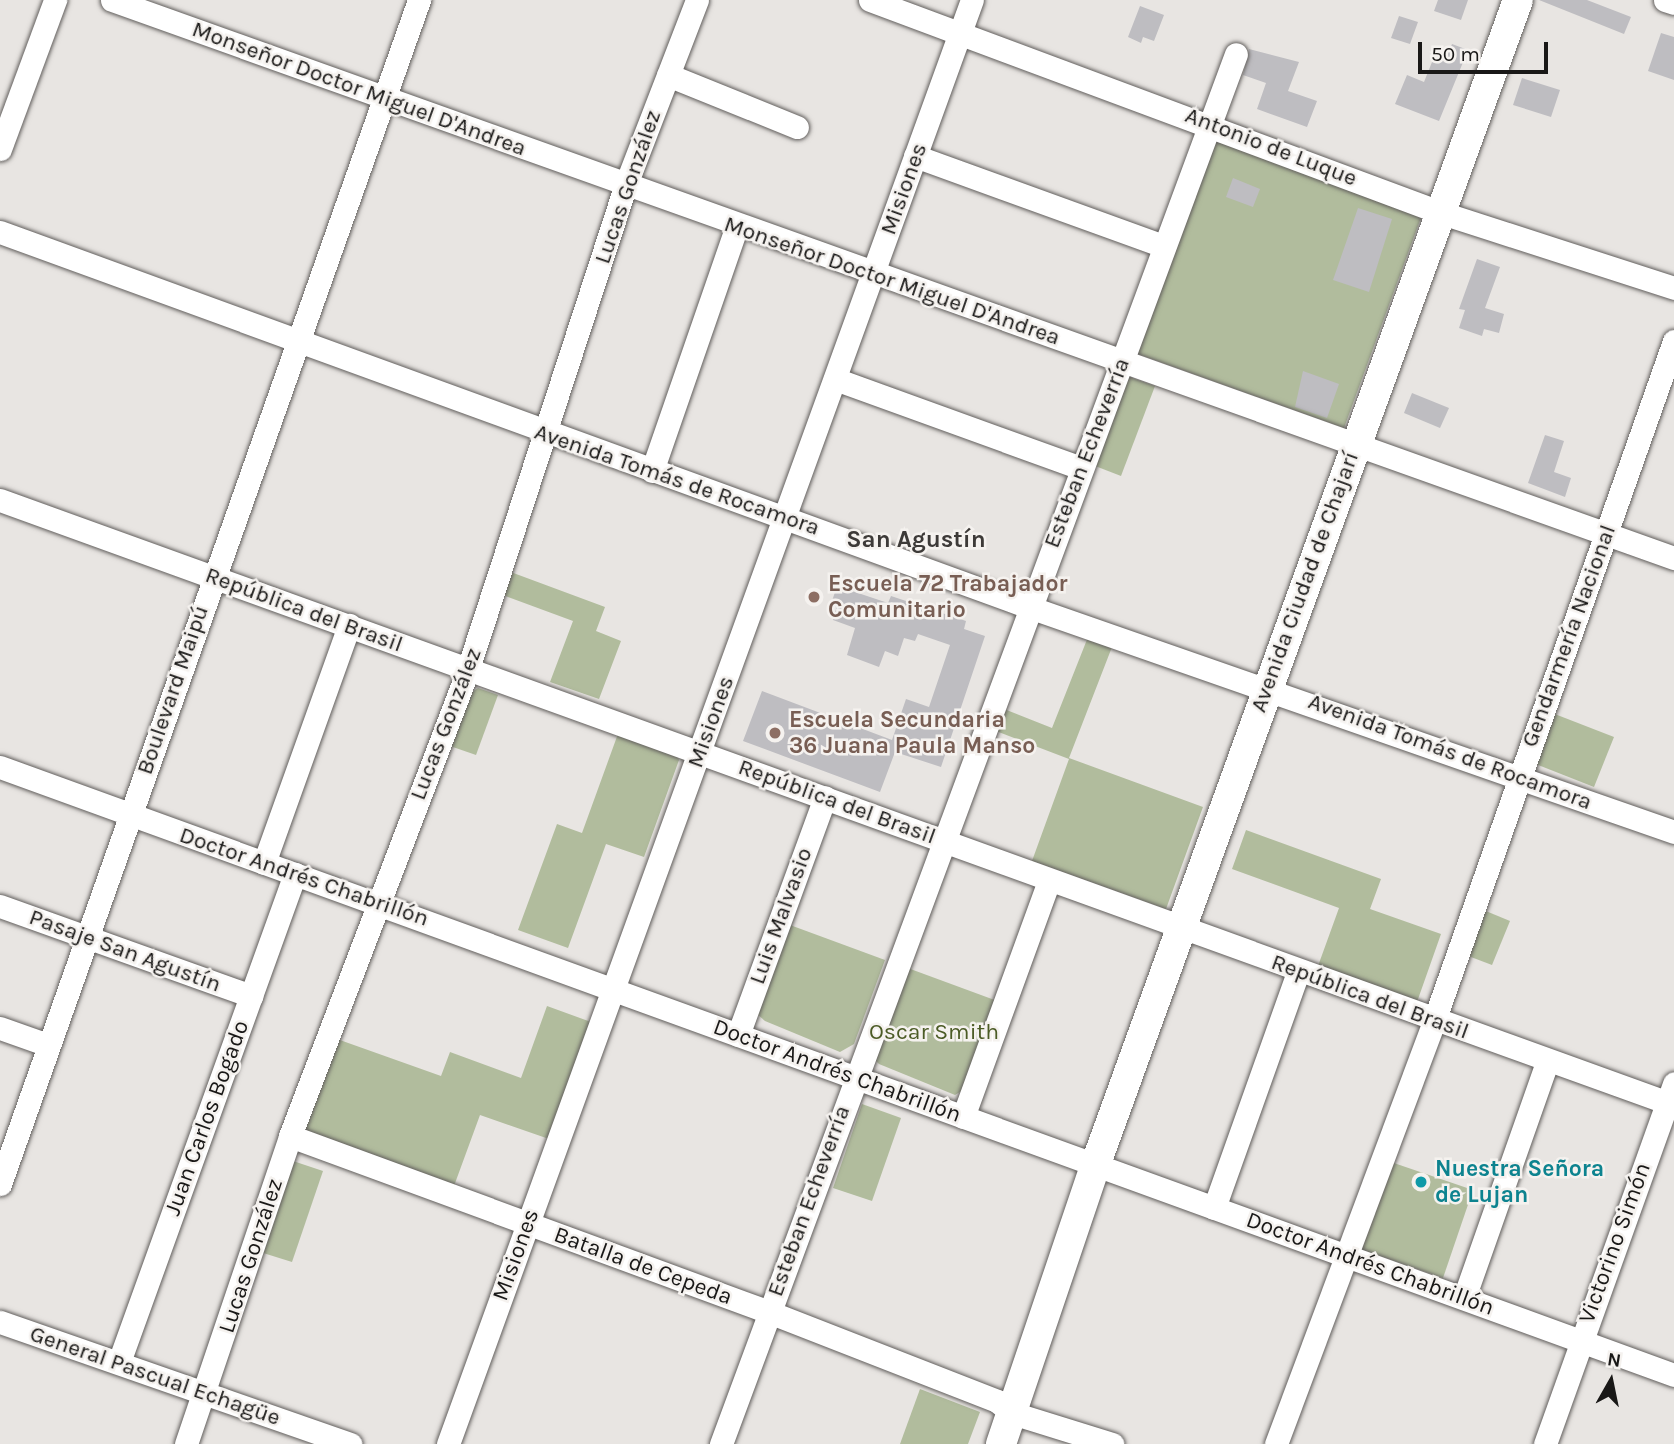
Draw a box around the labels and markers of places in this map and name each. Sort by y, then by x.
place label: Escuela 72 Trabajador Comunitario [828,570,1068,624]
marker: Escuela 72 Trabajador Comunitario [806,589,822,605]
place label: Escuela Secundaria 36 Juana Paula Manso [789,706,1035,760]
marker: Escuela Secundaria 36 Juana Paula Manso [767,725,783,741]
place label: Nuestra Señora de Lujan [1435,1155,1604,1209]
marker: Nuestra Señora de Lujan [1413,1174,1429,1190]

